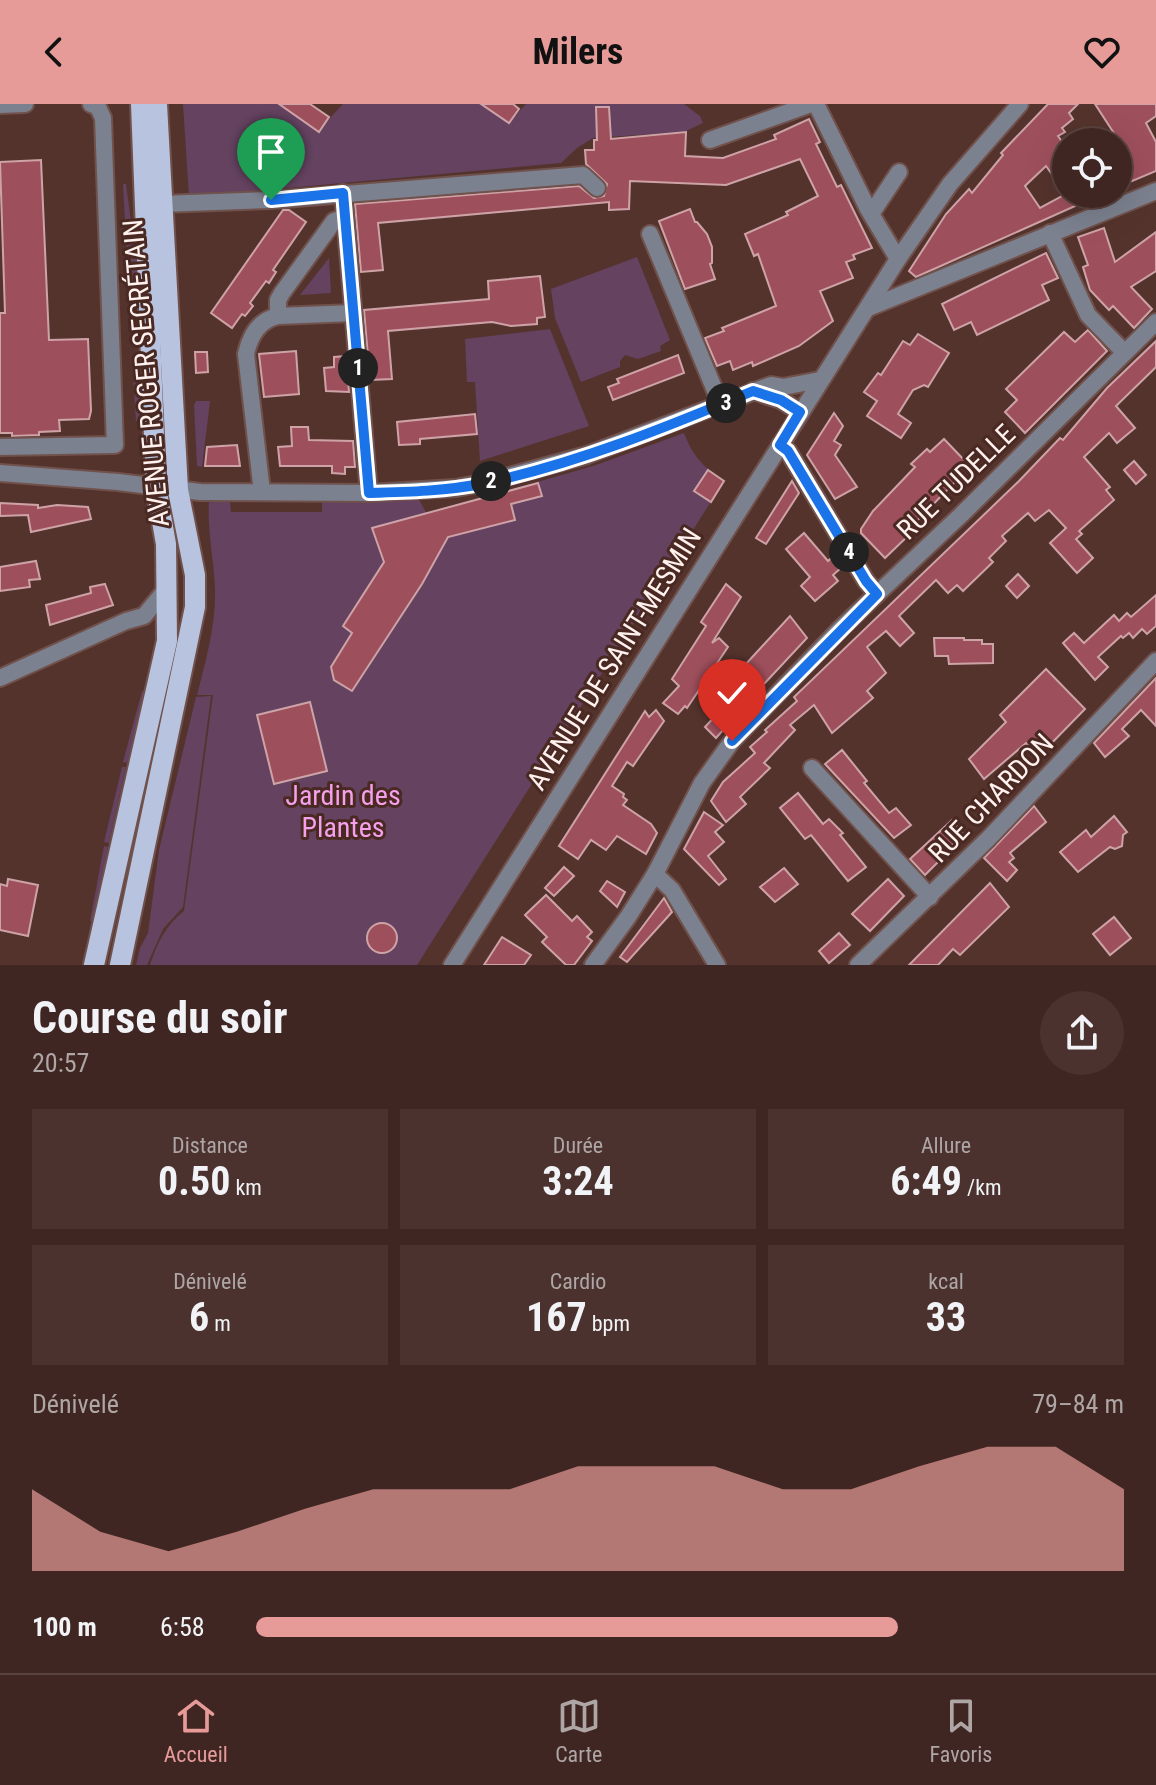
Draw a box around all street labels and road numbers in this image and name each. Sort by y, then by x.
street label: AVENUE ROGER SECRÉTAIN [116,218,176,528]
street label: RUE TUDELLE [890,418,1022,546]
street label: AVENUE DE SAINT-MESMIN [520,522,708,796]
street label: RUE CHARDON [922,727,1060,869]

